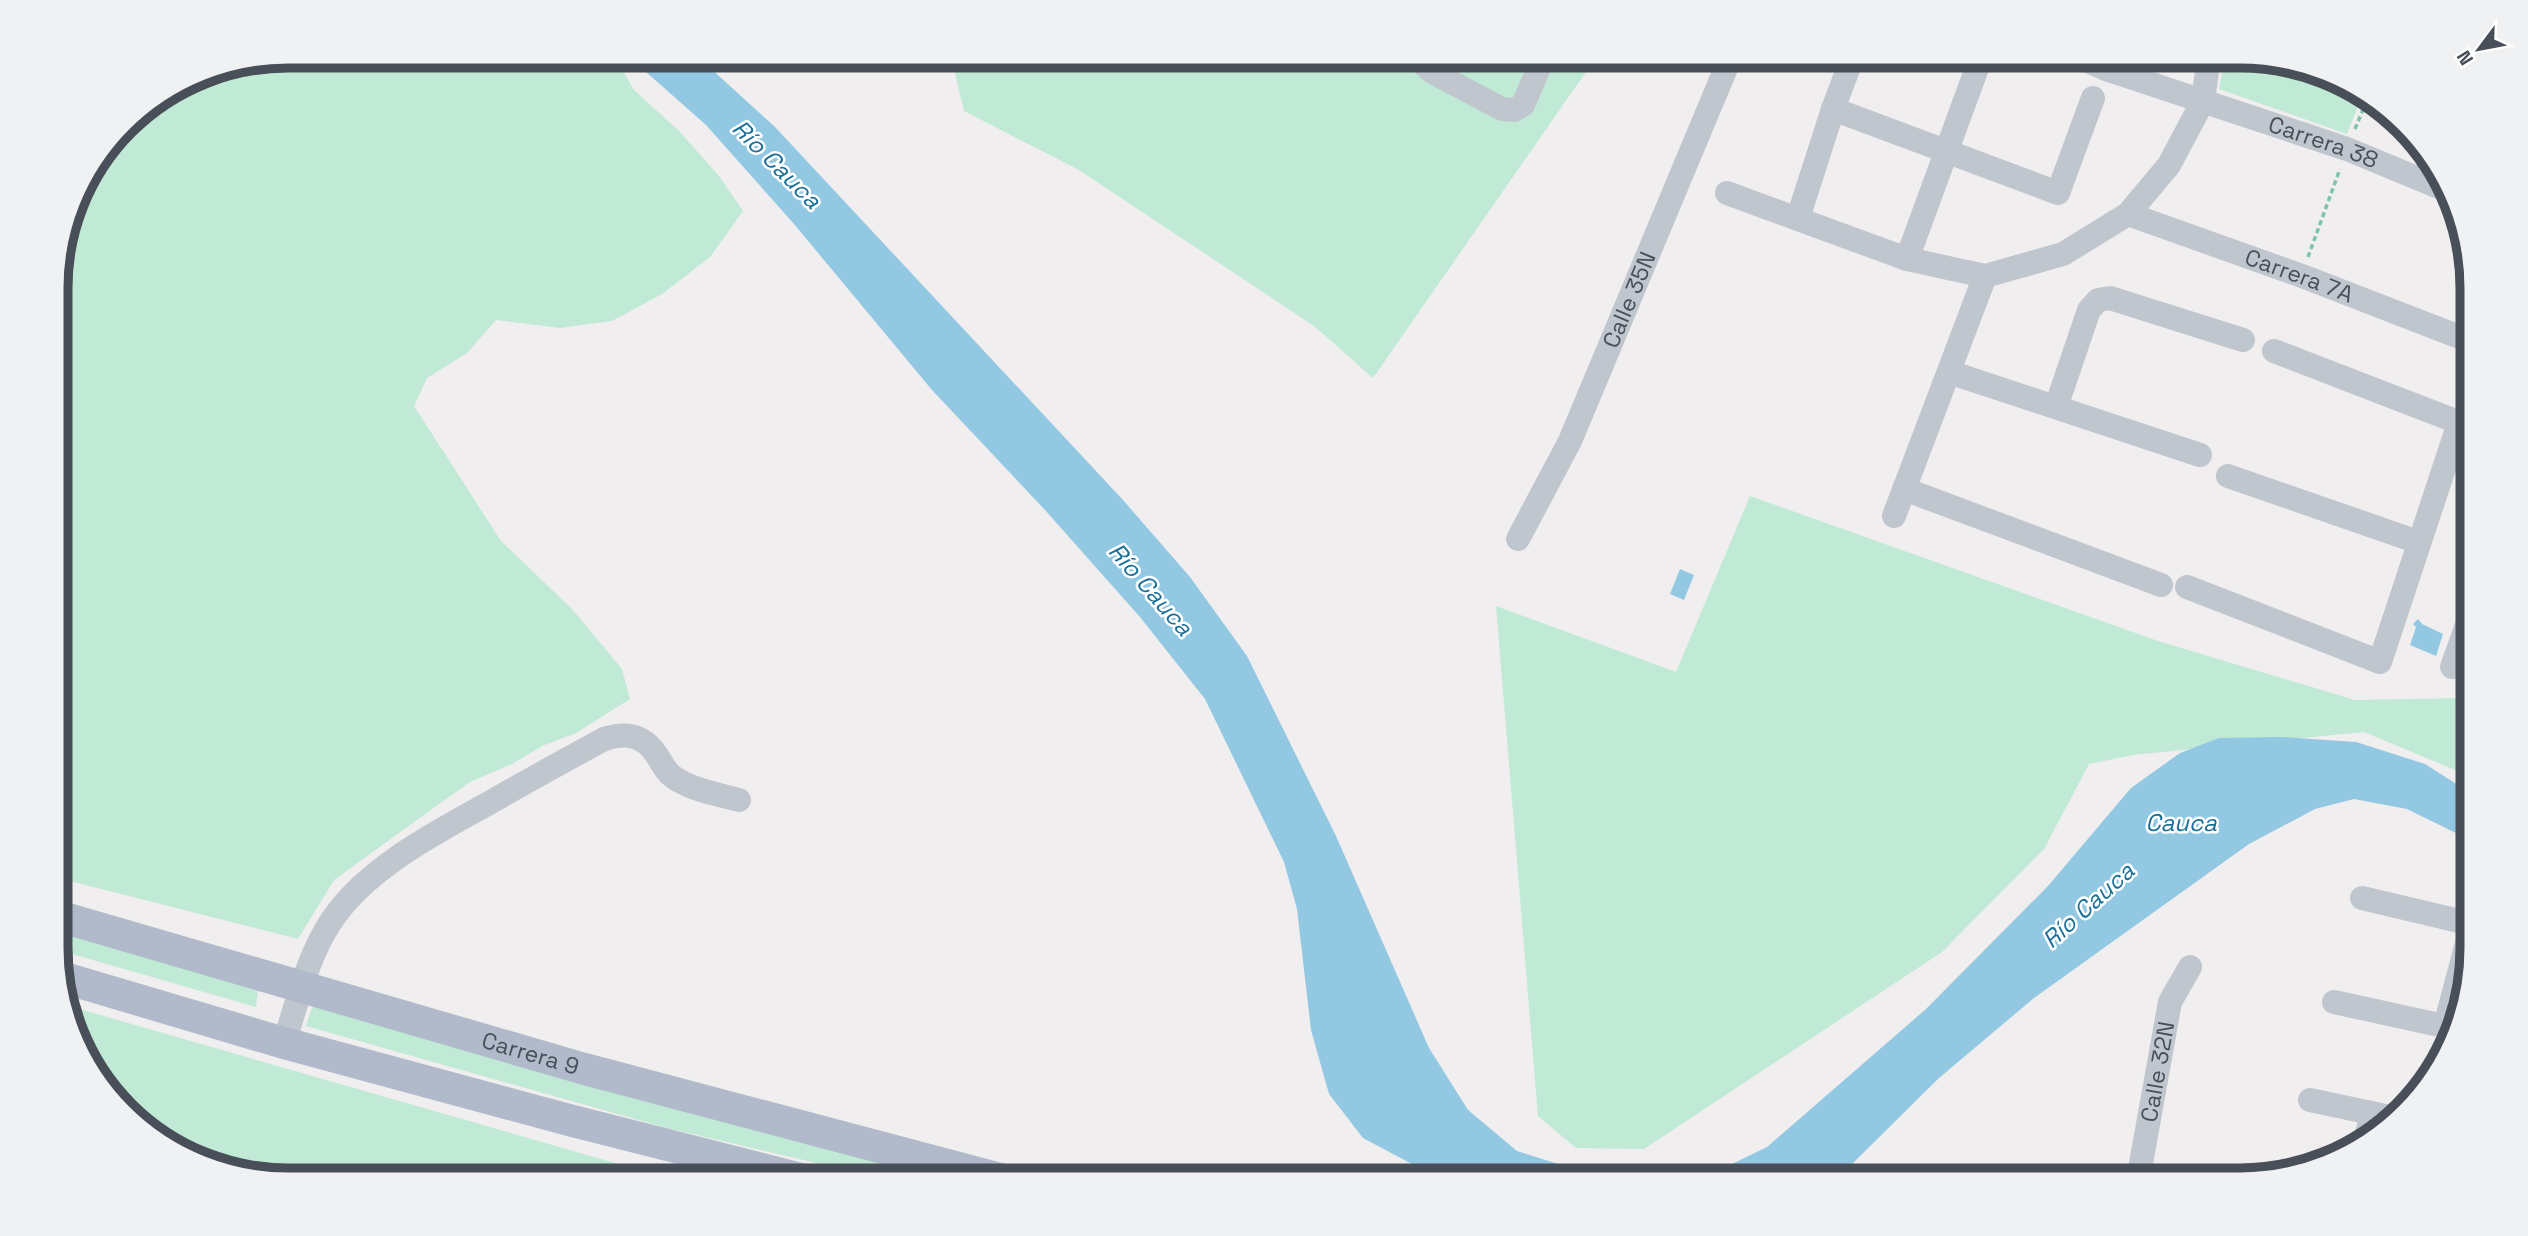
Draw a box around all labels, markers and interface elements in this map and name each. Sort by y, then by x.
north arrow [2444,14,2514,84]
text: N [2451,46,2479,70]
street label: Carrera 38 [2265,109,2383,175]
water label: Río Cauca [726,113,828,215]
street label: Carrera 7A [2241,242,2358,309]
street label: Calle 35N [1596,247,1663,353]
water label: Río Cauca [1102,536,1200,642]
water label: Cauca [2145,807,2217,838]
water label: Río Cauca [2035,855,2141,955]
street label: Calle 32N [2134,1019,2181,1125]
street label: Carrera 9 [478,1025,583,1082]

